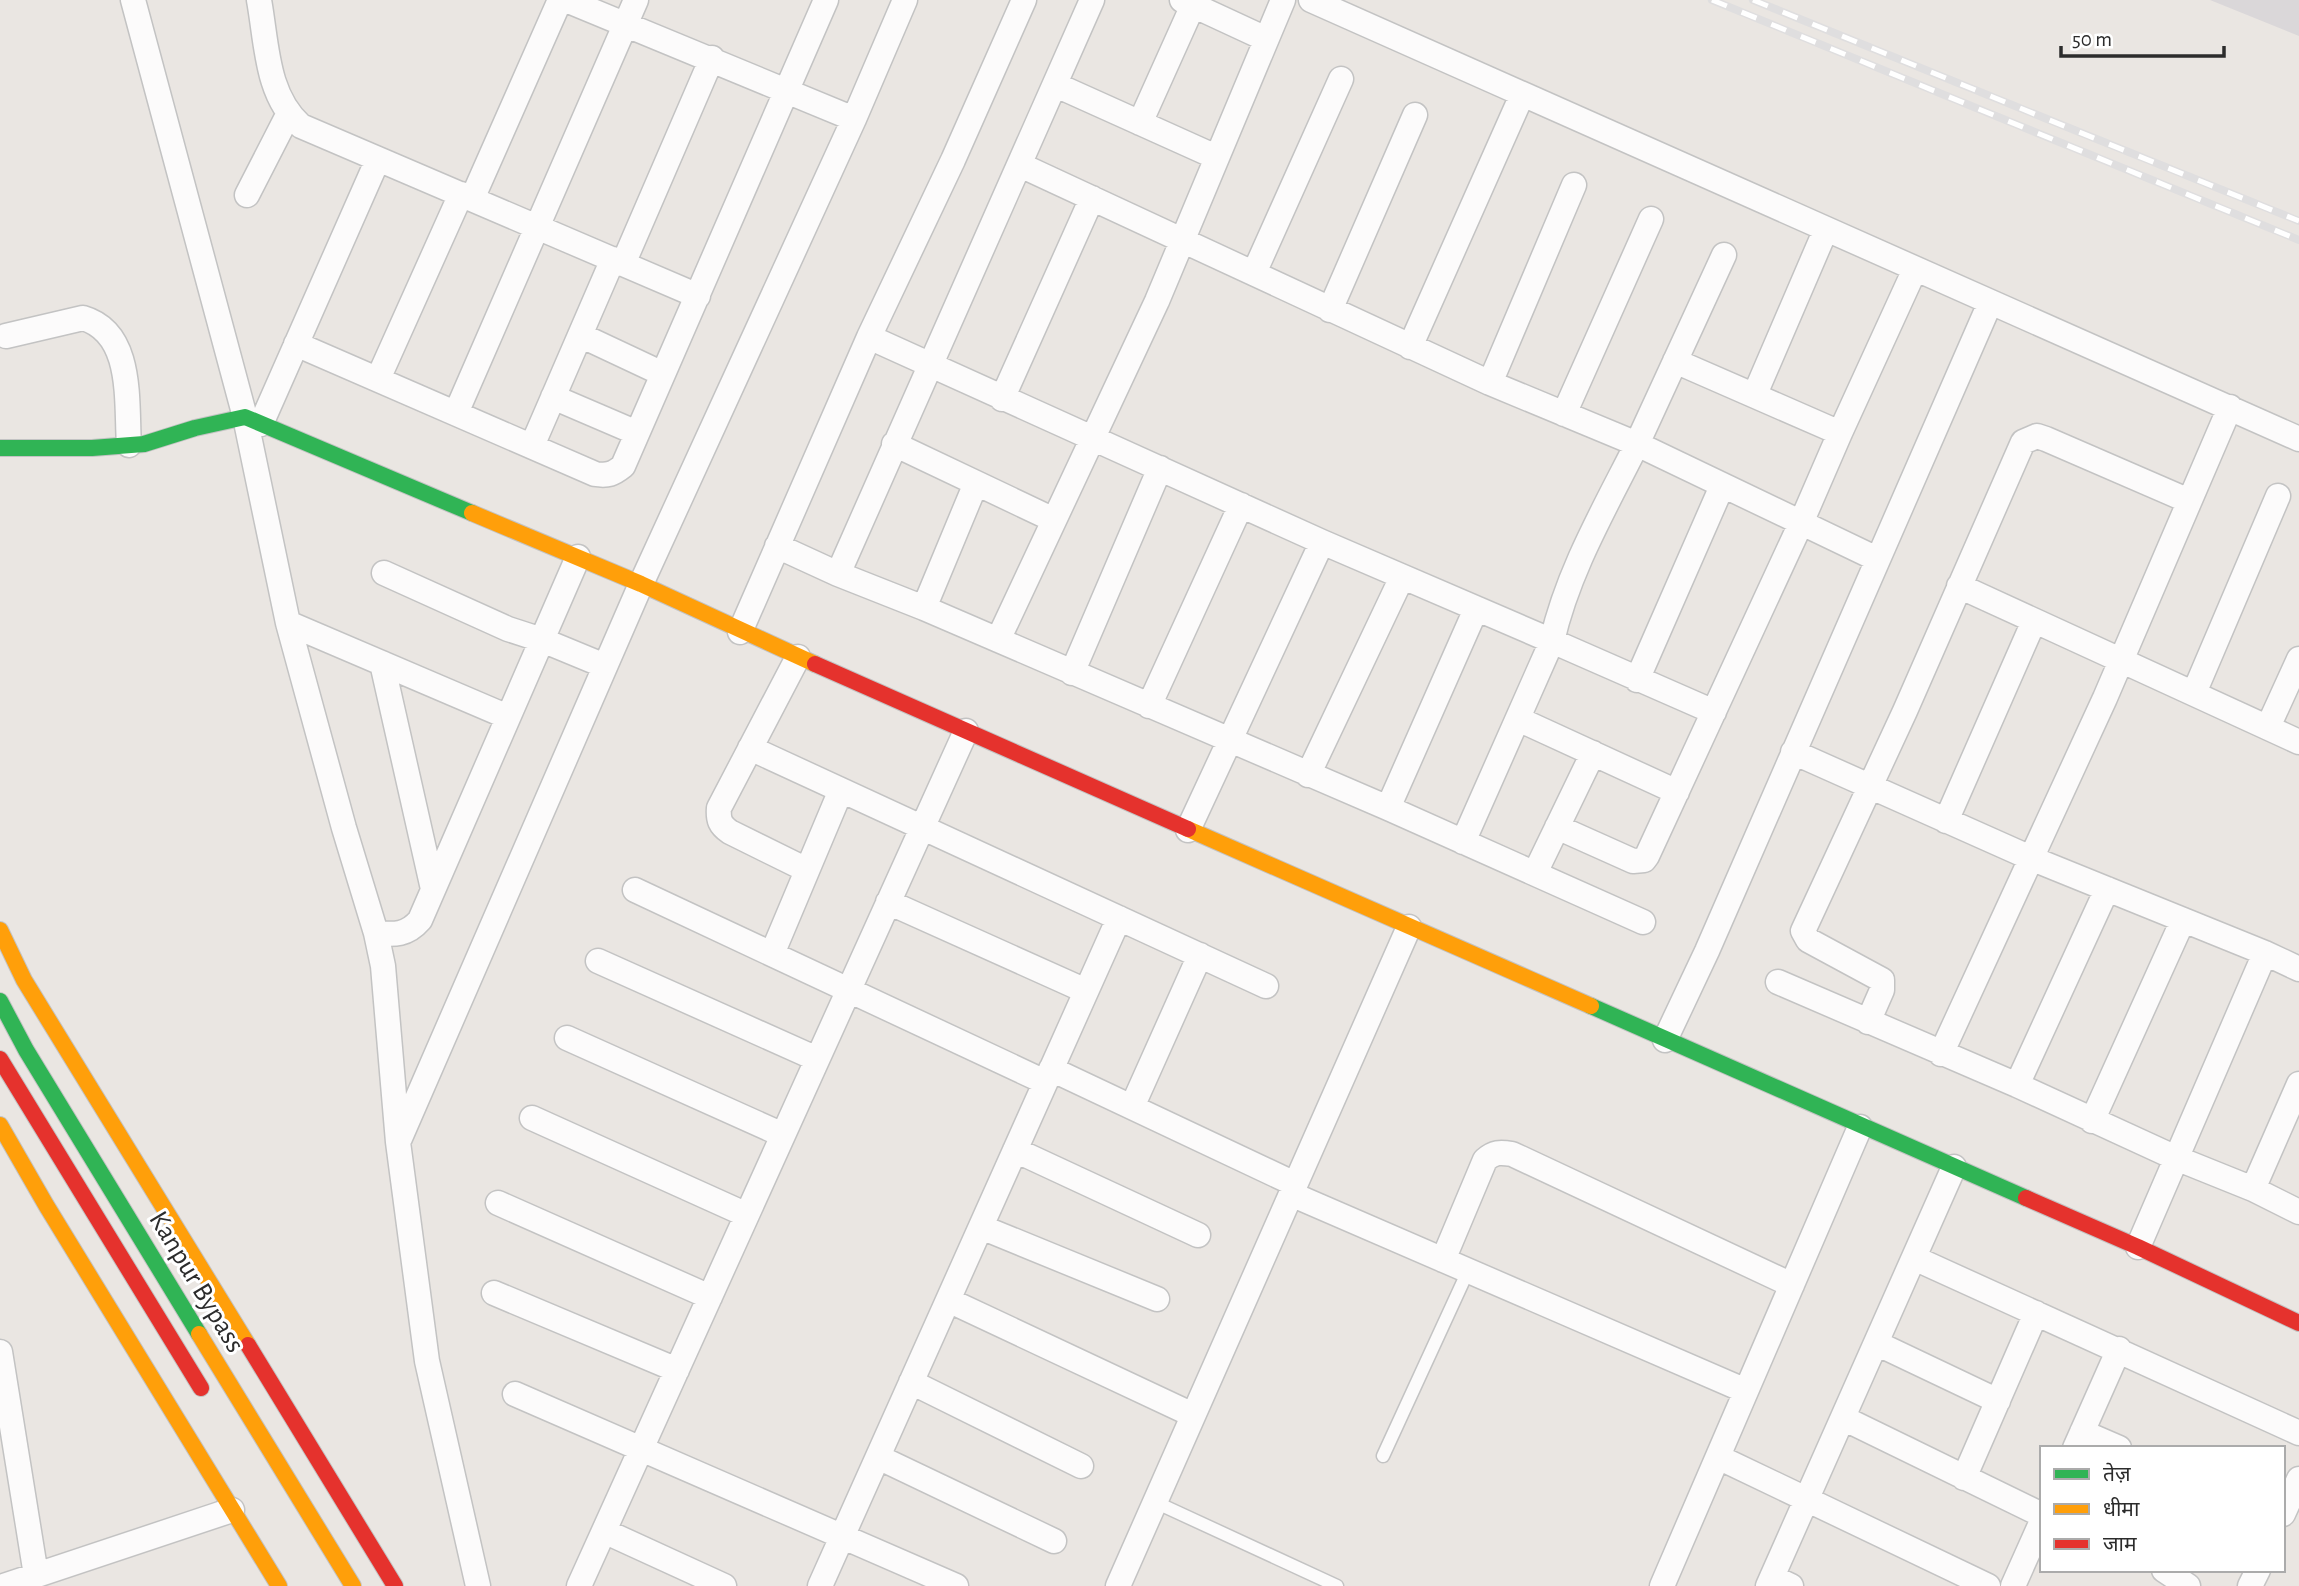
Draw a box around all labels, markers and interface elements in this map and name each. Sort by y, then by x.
scale bar [2061,14,2224,58]
text: 50 m [2072,29,2112,50]
street label: Kanpur Bypass [143,1207,249,1357]
legend [2040,1446,2285,1572]
text: तेज़ [2103,1462,2131,1485]
text: धीमा [2103,1497,2140,1520]
text: जाम [2103,1534,2137,1555]

